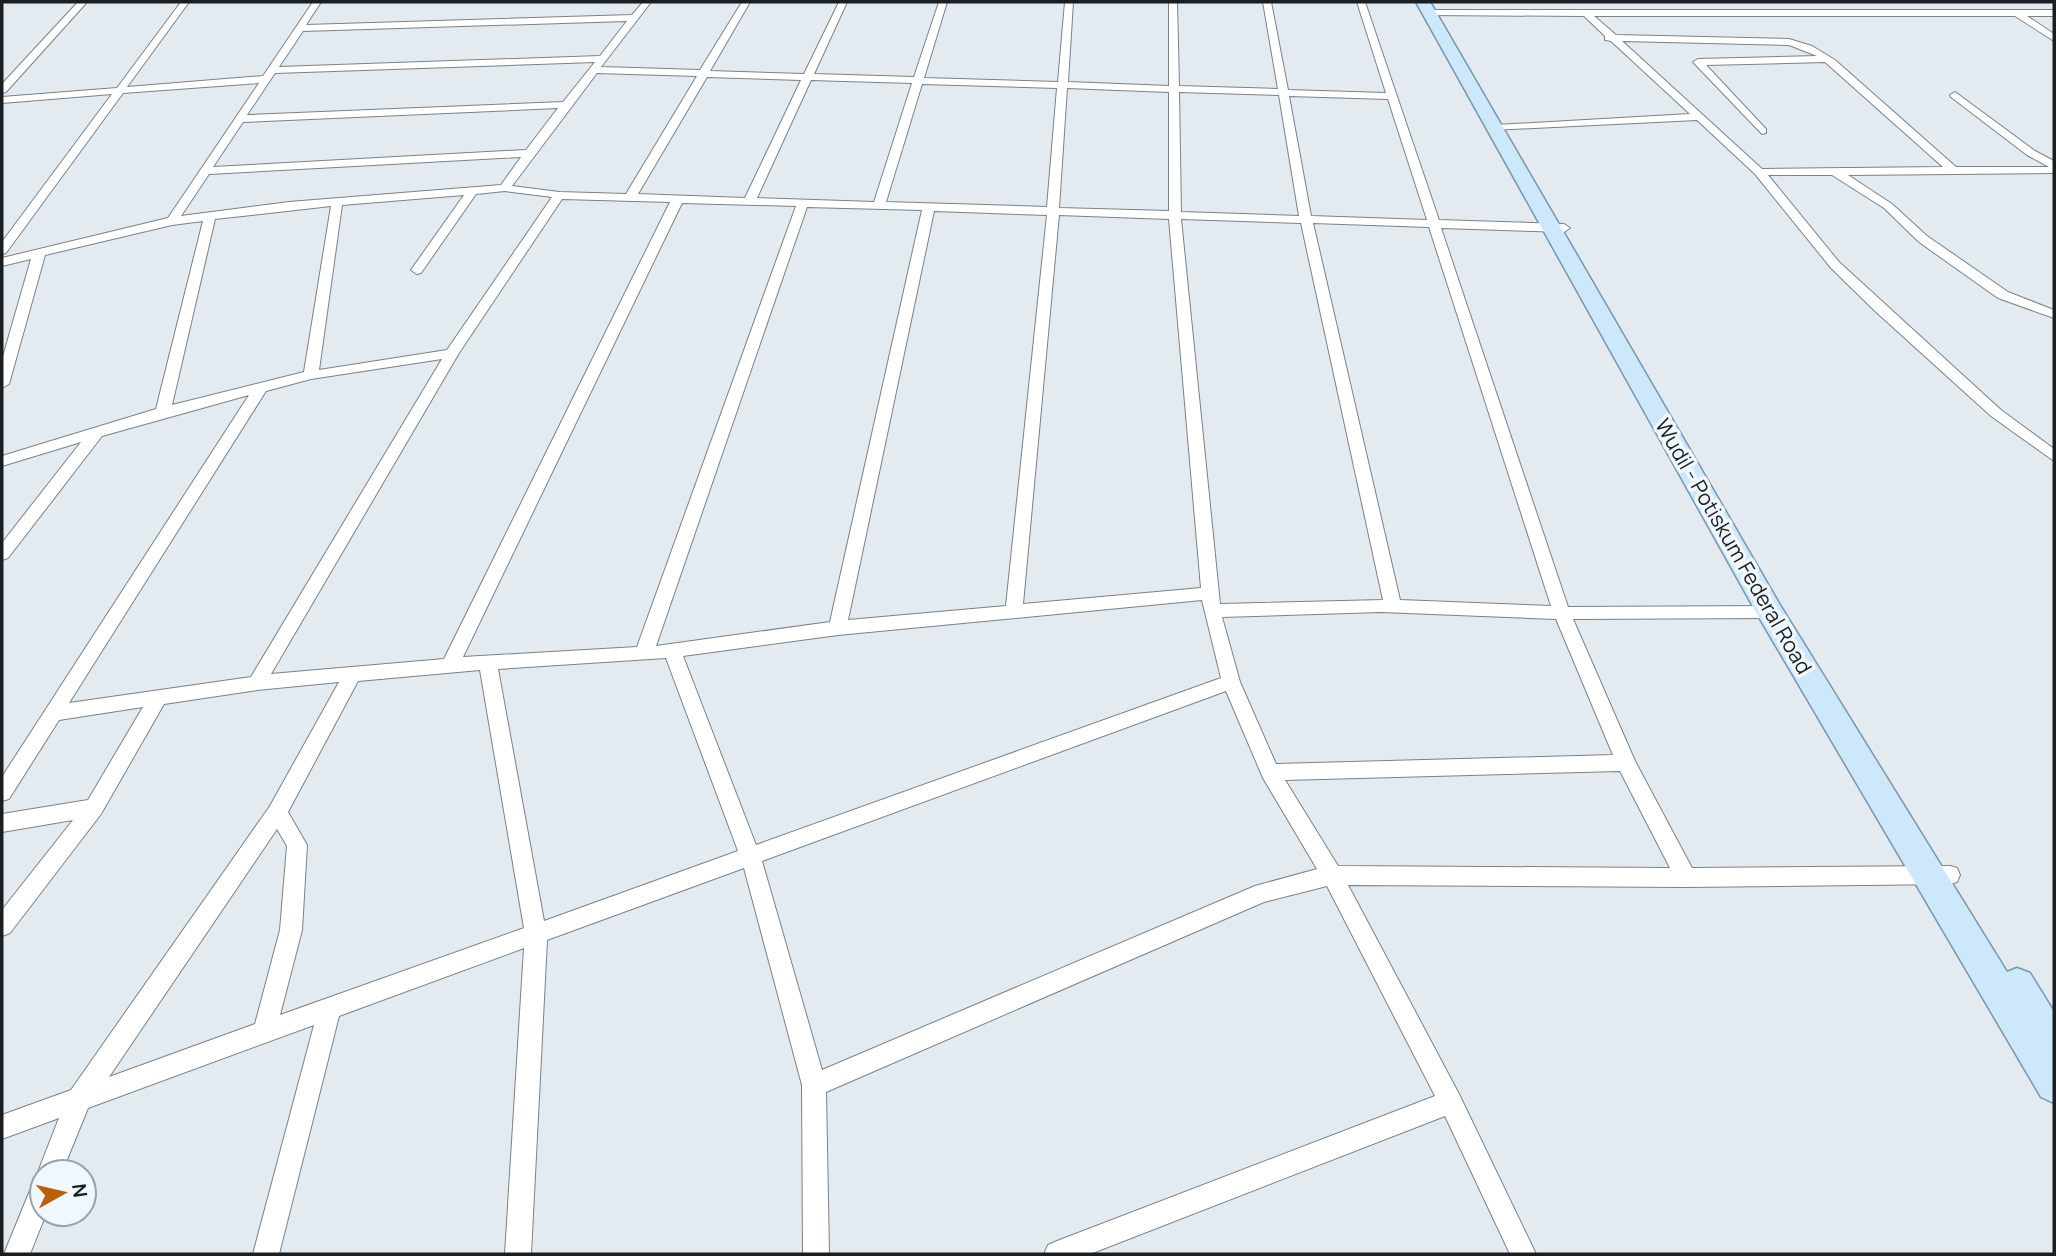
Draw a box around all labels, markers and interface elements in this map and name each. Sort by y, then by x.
street label: Wudil - Potiskum Federal Road [1649,413,1819,679]
north arrow [28,1158,98,1228]
text: N [66,1182,94,1199]

